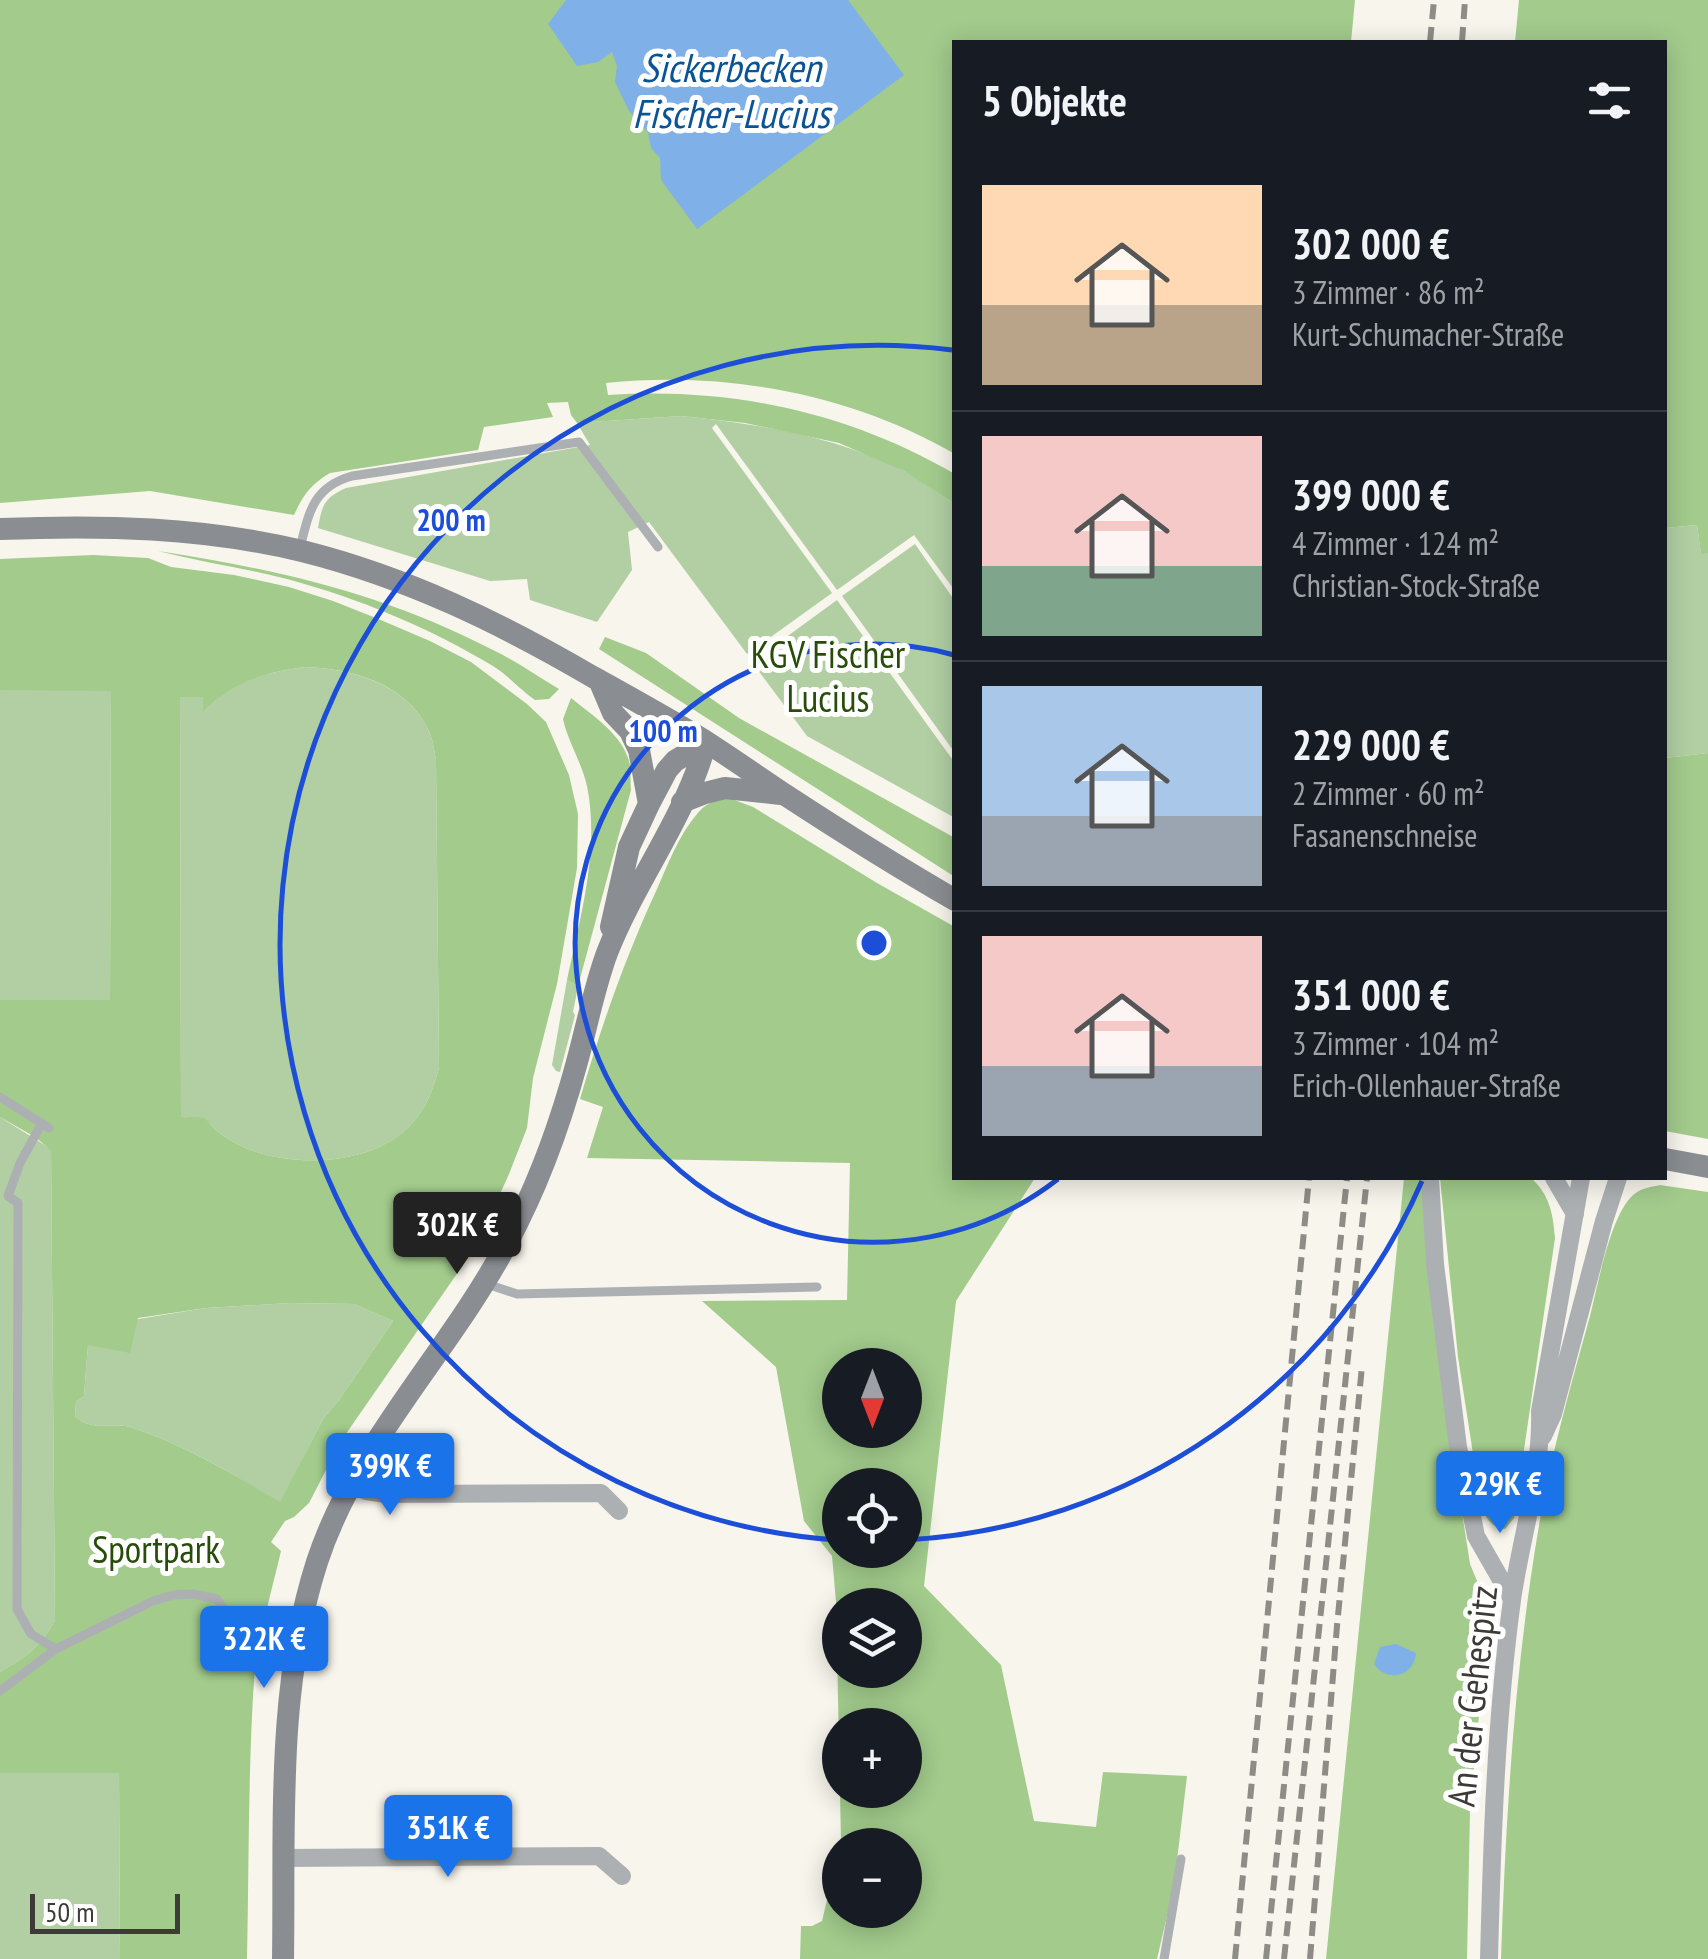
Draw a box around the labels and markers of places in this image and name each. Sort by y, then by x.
centre of rings [856,925,892,961]
pin: 302K € [376,1192,538,1277]
pin: 399K € [309,1433,471,1518]
pin: 229K € [1419,1451,1581,1536]
pin: 322K € [183,1606,345,1691]
pin: 351K € [367,1795,529,1880]

